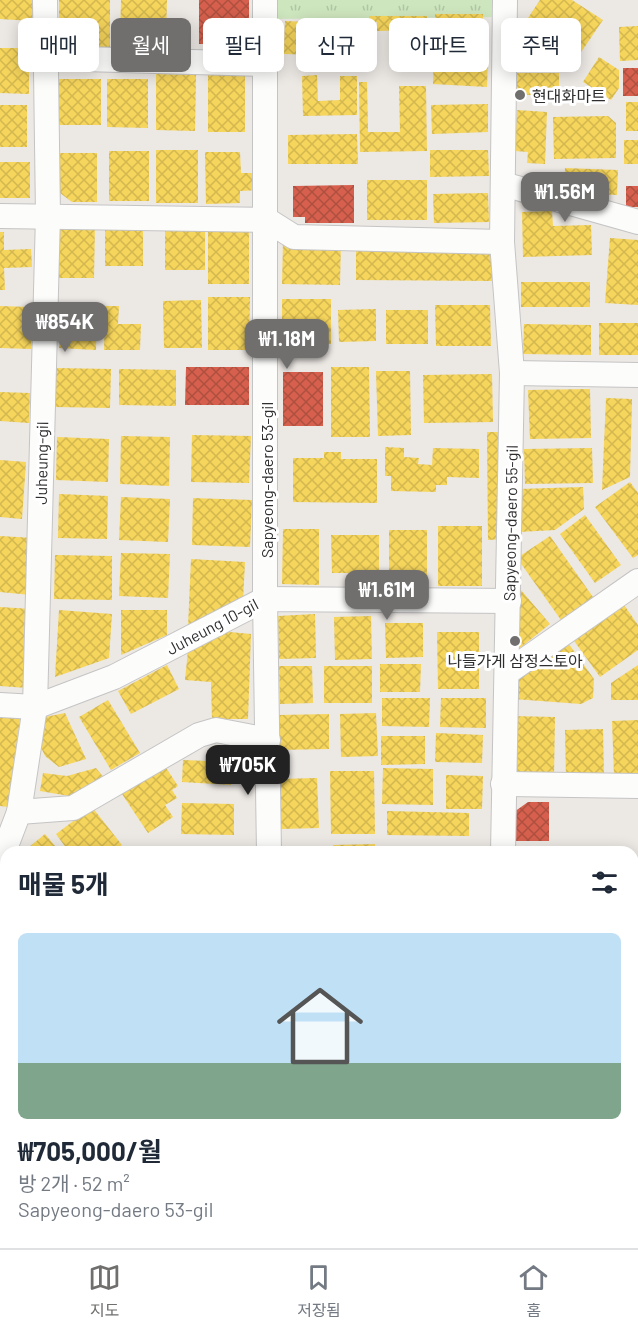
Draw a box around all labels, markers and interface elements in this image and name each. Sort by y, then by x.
chip: 매매 [18,18,99,72]
chip: 월세 [111,18,191,72]
chip: 필터 [203,18,284,72]
chip: 신규 [296,18,377,72]
chip: 아파트 [389,18,489,72]
chip: 주택 [501,18,581,72]
place label: 현대화마트 [532,86,606,105]
marker: 현대화마트 [513,88,527,102]
pin: ₩1.56M [516,172,614,223]
text: ₩1.56M [535,179,595,203]
pin: ₩854K [23,302,107,353]
text: ₩854K [36,309,94,333]
pin: ₩1.18M [238,319,336,370]
text: ₩1.18M [259,326,315,350]
street label: Sapyeong-daero 53-gil [257,402,276,558]
street label: Juheung-gil [31,421,51,505]
street label: Sapyeong-daero 55-gil [499,445,521,601]
pin: ₩1.61M [338,570,436,621]
text: ₩1.61M [359,577,415,601]
street label: Juheung 10-gil [163,594,261,658]
marker: 나들가게 삼정스토아 [508,634,522,648]
place label: 나들가게 삼정스토아 [447,651,583,670]
pin: ₩705K [206,745,290,796]
text: ₩705K [220,752,276,776]
icon: filters [588,866,621,899]
text: 매물 5개 [18,868,109,899]
icon: home [266,972,374,1080]
text: ₩705,000/월 [18,1135,162,1166]
text: 방 2개 · 52 m² [18,1171,130,1195]
text: Sapyeong-daero 53-gil [18,1197,213,1221]
tab: 지도 [88,1261,121,1321]
tab: 저장됨 [297,1261,341,1321]
tab: 홈 [517,1261,550,1321]

